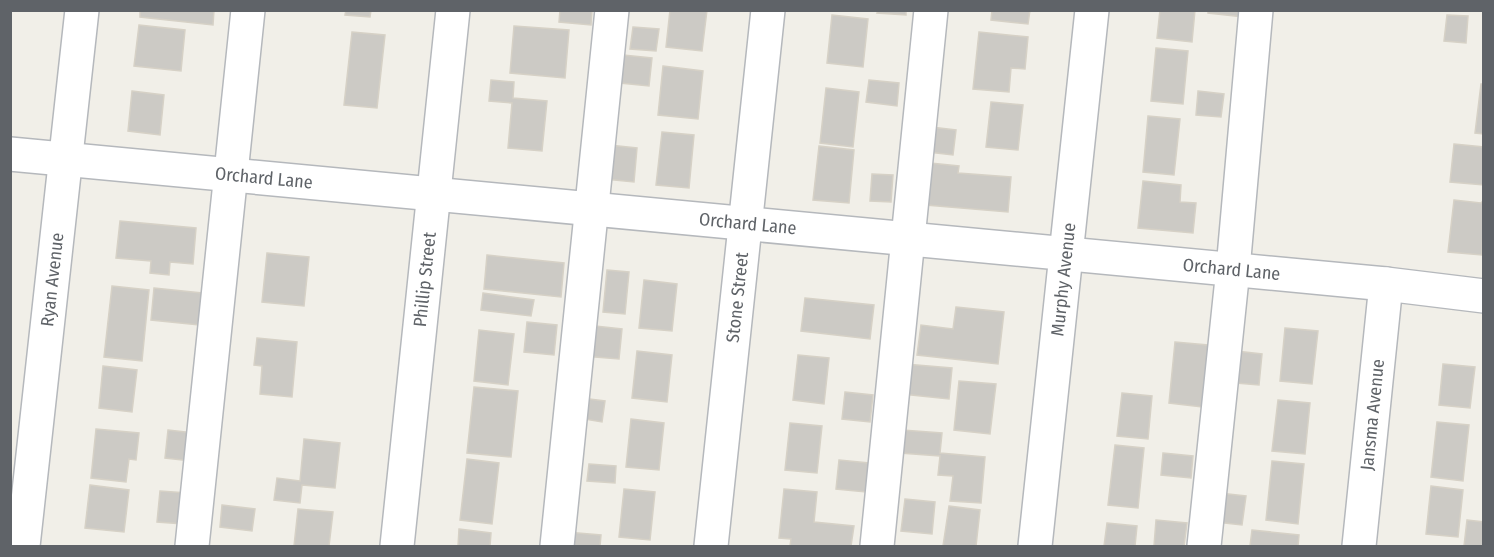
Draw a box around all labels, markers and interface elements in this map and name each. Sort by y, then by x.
street label: Orchard Lane [214,162,314,194]
street label: Orchard Lane [698,208,798,239]
street label: Murphy Avenue [1046,222,1080,337]
street label: Ryan Avenue [36,231,68,328]
street label: Phillip Street [409,231,441,328]
street label: Stone Street [722,251,753,344]
street label: Orchard Lane [1182,254,1281,285]
street label: Jansma Avenue [1356,358,1389,472]

